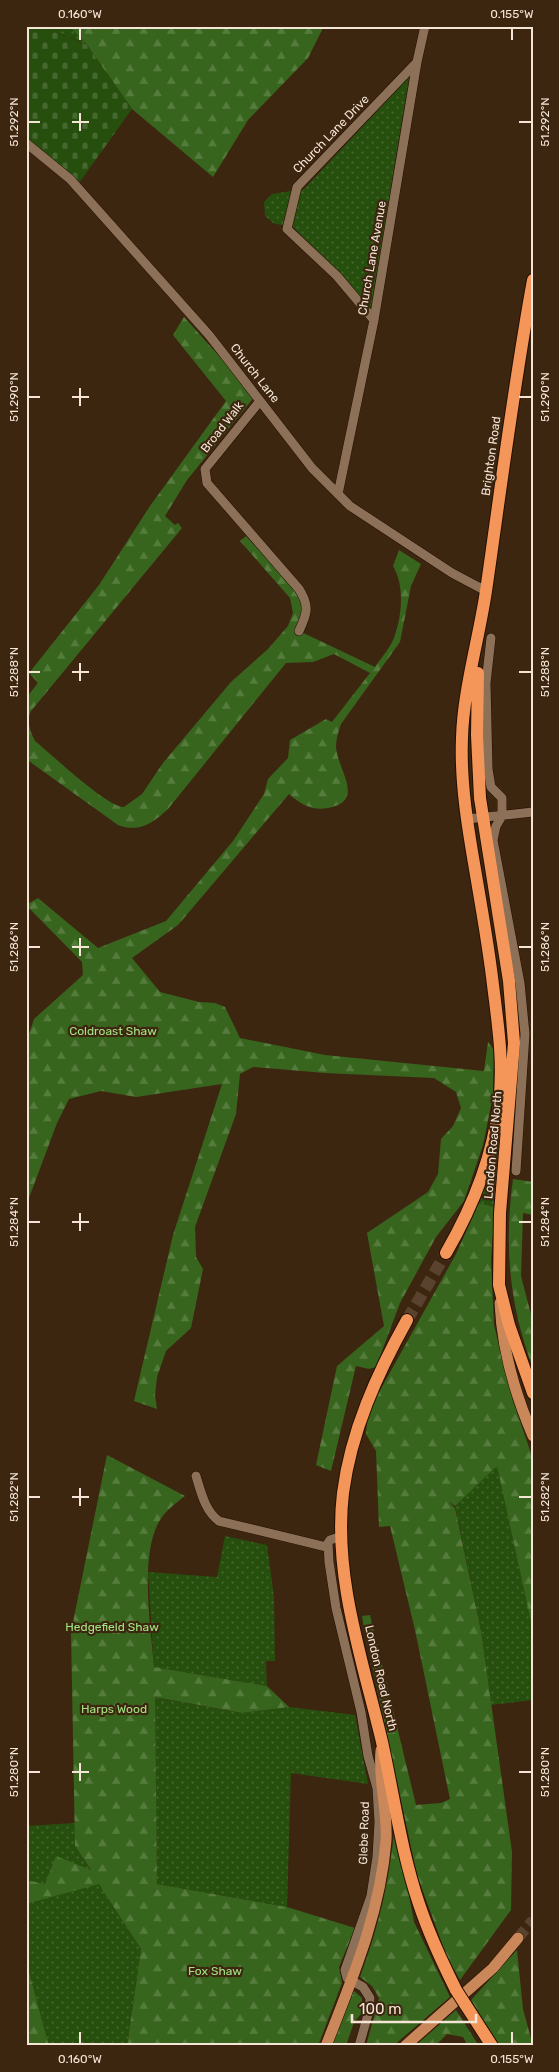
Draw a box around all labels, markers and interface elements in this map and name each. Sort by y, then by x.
text: 0.160°W [58,7,102,21]
text: 0.155°W [490,7,534,21]
street label: Church Lane Drive [290,92,372,176]
text: 51.292°N [7,97,21,147]
text: 51.292°N [538,97,552,147]
street label: Church Lane Avenue [355,199,389,316]
street label: Church Lane [228,341,283,406]
text: 51.290°N [7,372,21,422]
text: 51.290°N [538,372,552,422]
street label: Broad Walk [198,398,247,455]
street label: Brighton Road [478,415,504,497]
text: 51.288°N [7,647,21,697]
text: 51.288°N [538,647,552,697]
text: 51.286°N [7,922,21,972]
text: 51.286°N [538,922,552,972]
park label: Coldroast Shaw [69,1024,157,1038]
street label: London Road North [481,1090,505,1200]
text: 51.284°N [7,1197,21,1247]
text: 51.284°N [538,1197,552,1247]
text: 51.282°N [7,1472,21,1522]
text: 51.282°N [538,1472,552,1522]
park label: Hedgefield Shaw [65,1620,159,1634]
street label: London Road North [362,1624,400,1732]
park label: Harps Wood [81,1702,147,1716]
text: 51.280°N [7,1747,21,1797]
text: 51.280°N [538,1747,552,1797]
street label: Glebe Road [356,1801,372,1865]
park label: Fox Shaw [188,1964,242,1978]
scale bar [352,1992,475,2024]
text: 100 m [359,2000,401,2018]
text: 0.160°W [58,2052,102,2066]
text: 0.155°W [490,2052,534,2066]

